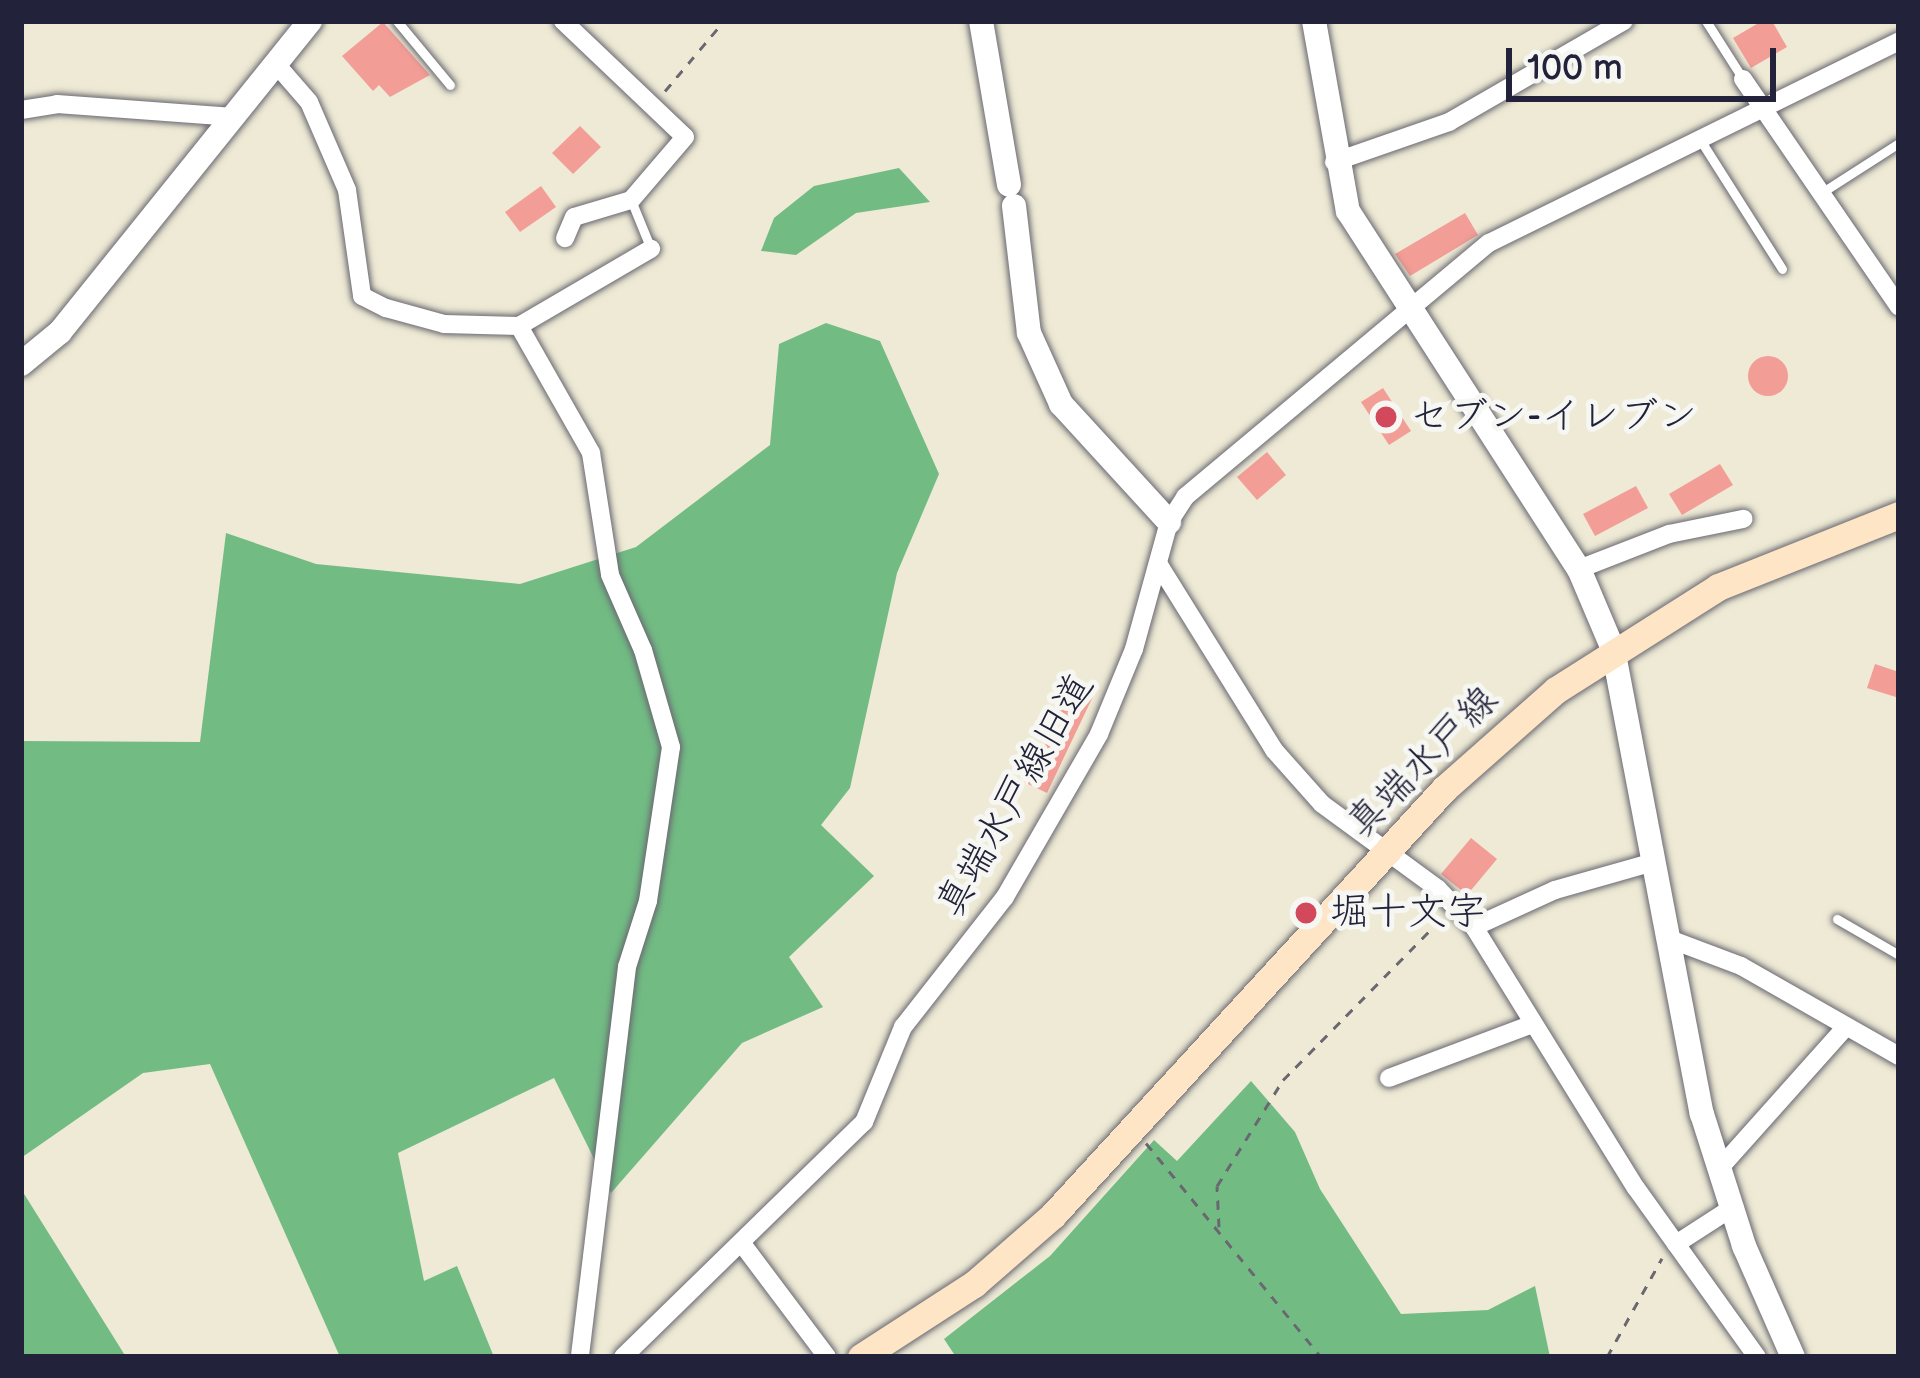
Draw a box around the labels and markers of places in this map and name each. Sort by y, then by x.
place label: セブン-イレブン [1410,394,1697,440]
marker: セブン-イレブン [1373,404,1399,430]
place label: 堀十文字 [1330,890,1486,936]
marker: 堀十文字 [1293,900,1319,926]

